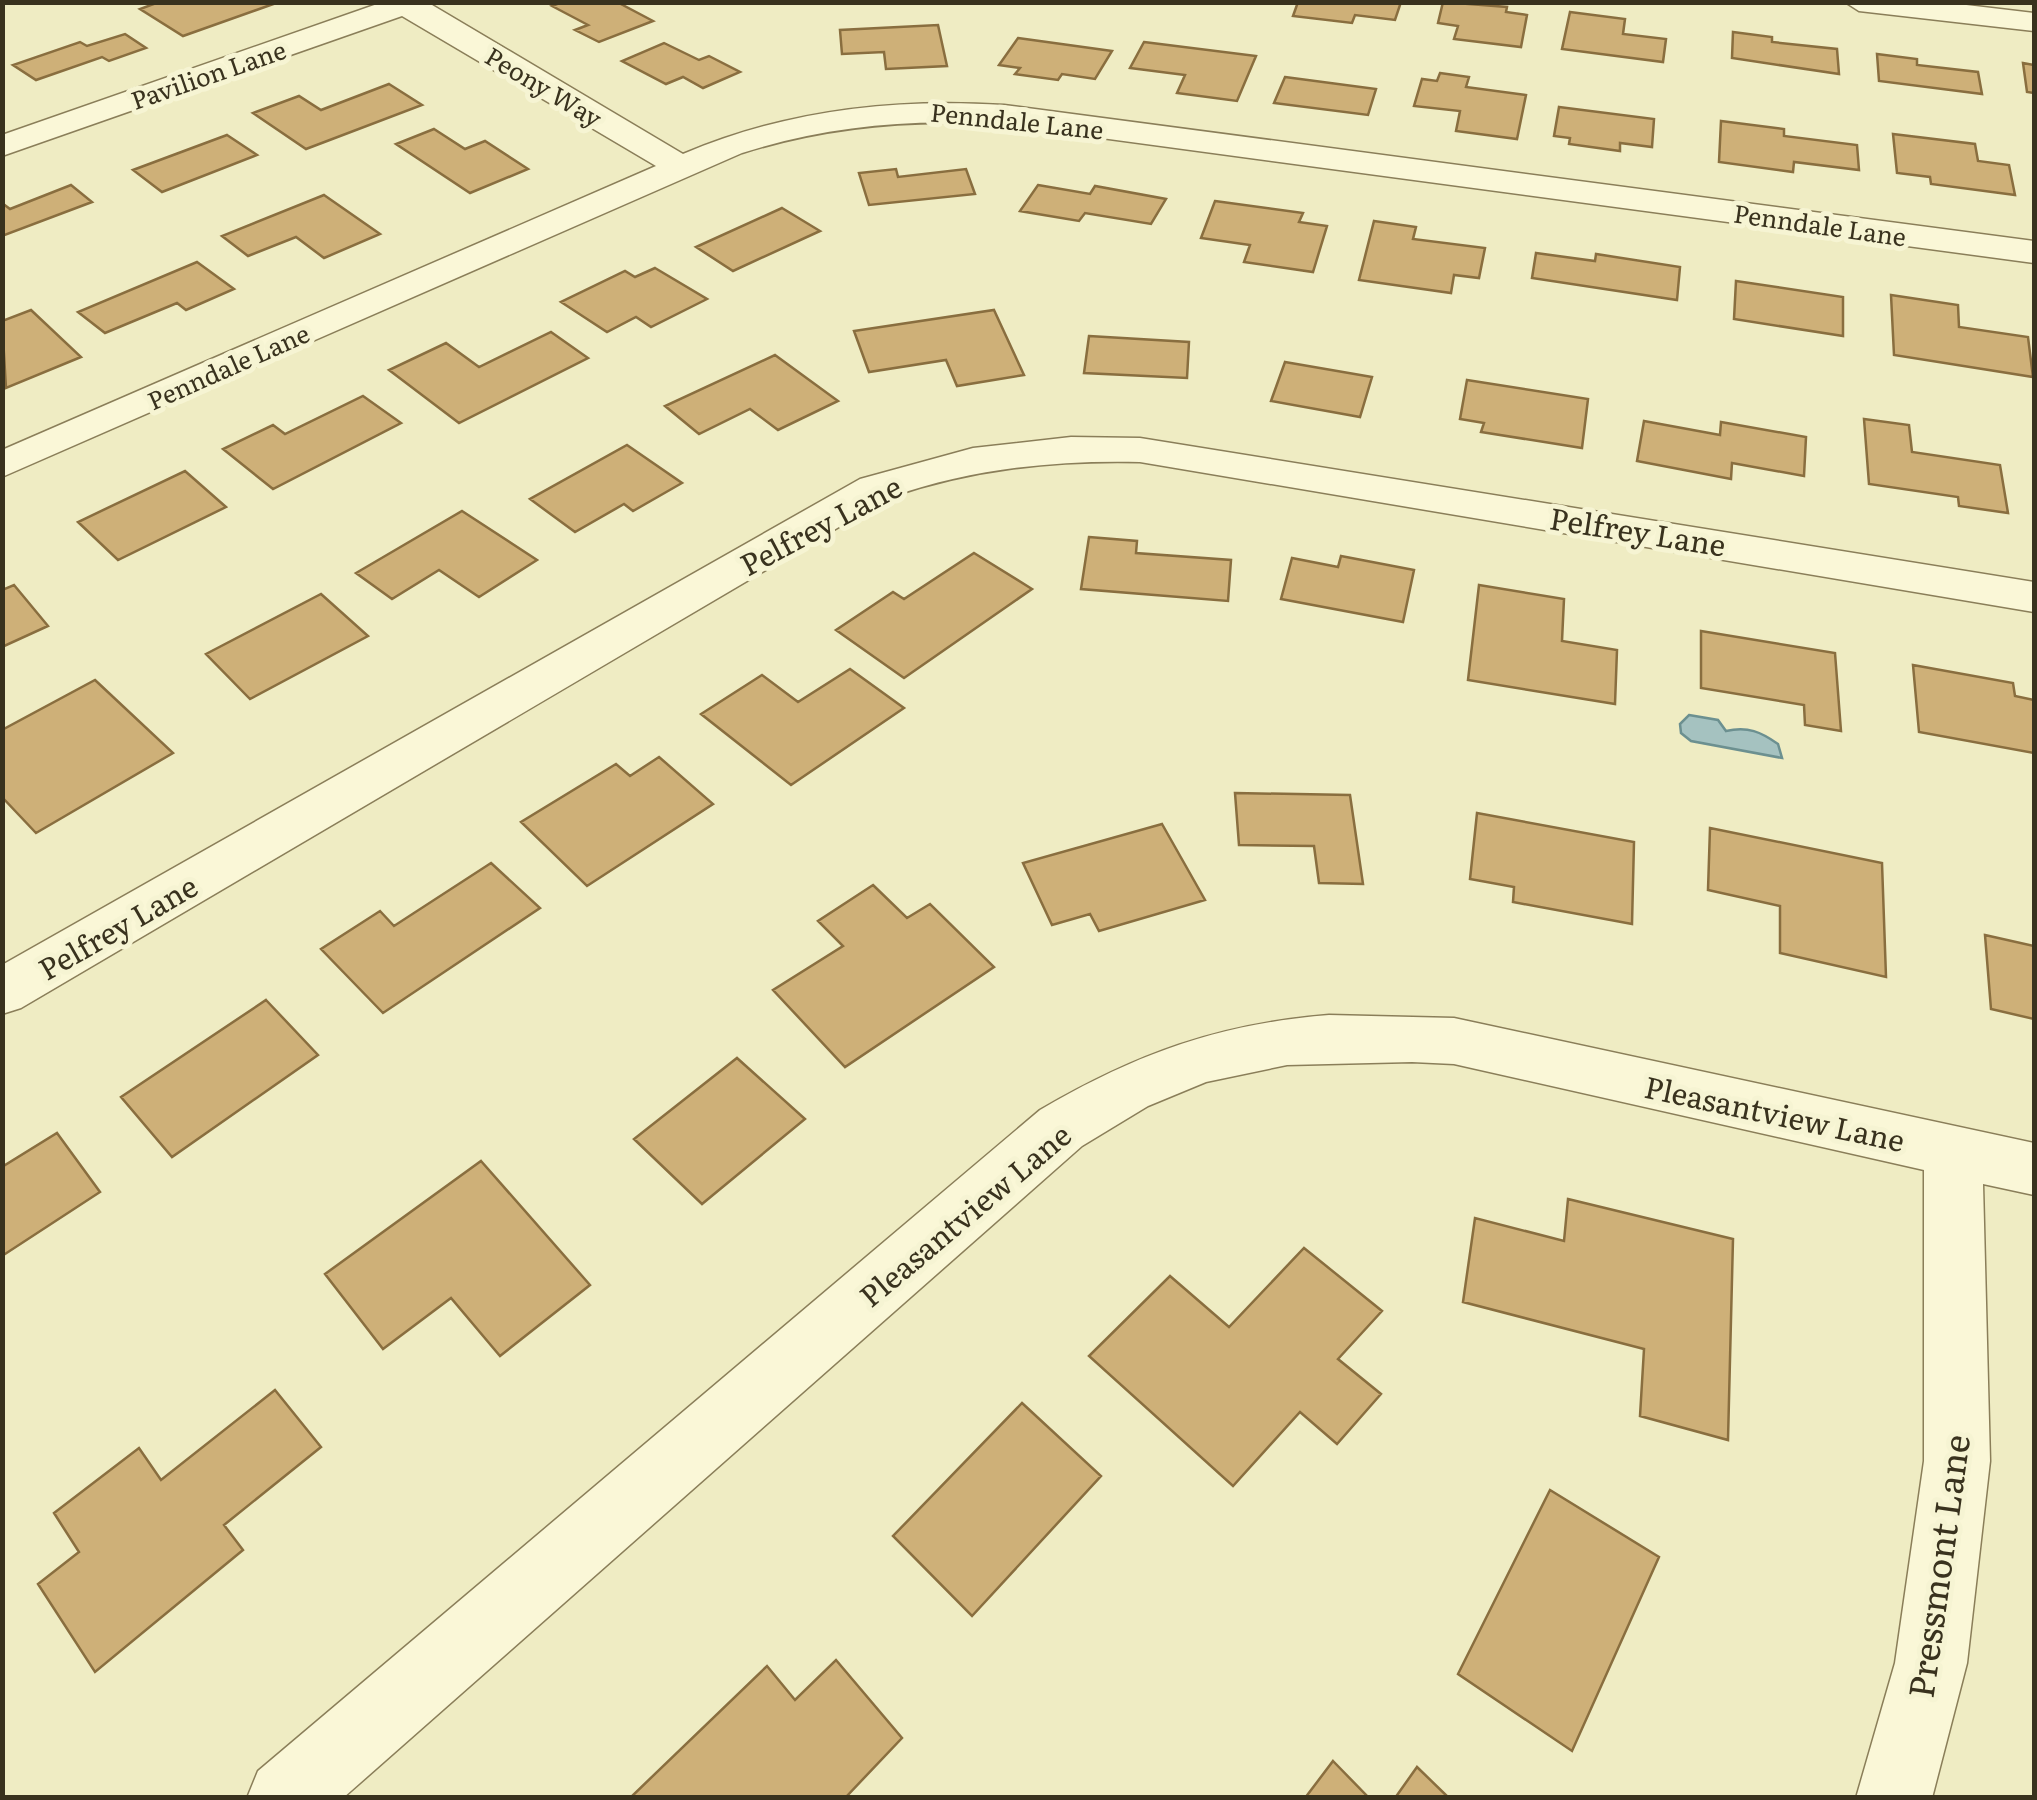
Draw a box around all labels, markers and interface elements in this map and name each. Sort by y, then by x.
street label: Pavilion Lane [125,30,291,118]
street label: Peony Way [479,37,610,136]
street label: Penndale Lane [929,93,1105,147]
street label: Penndale Lane [1731,194,1909,254]
street label: Penndale Lane [141,314,315,418]
street label: Pelfrey Lane [731,463,909,585]
street label: Pelfrey Lane [1547,494,1729,566]
street label: Pelfrey Lane [29,863,205,989]
street label: Pleasantview Lane [1641,1063,1909,1161]
street label: Pleasantview Lane [848,1112,1080,1316]
street label: Pressmont Lane [1893,1431,1981,1701]

